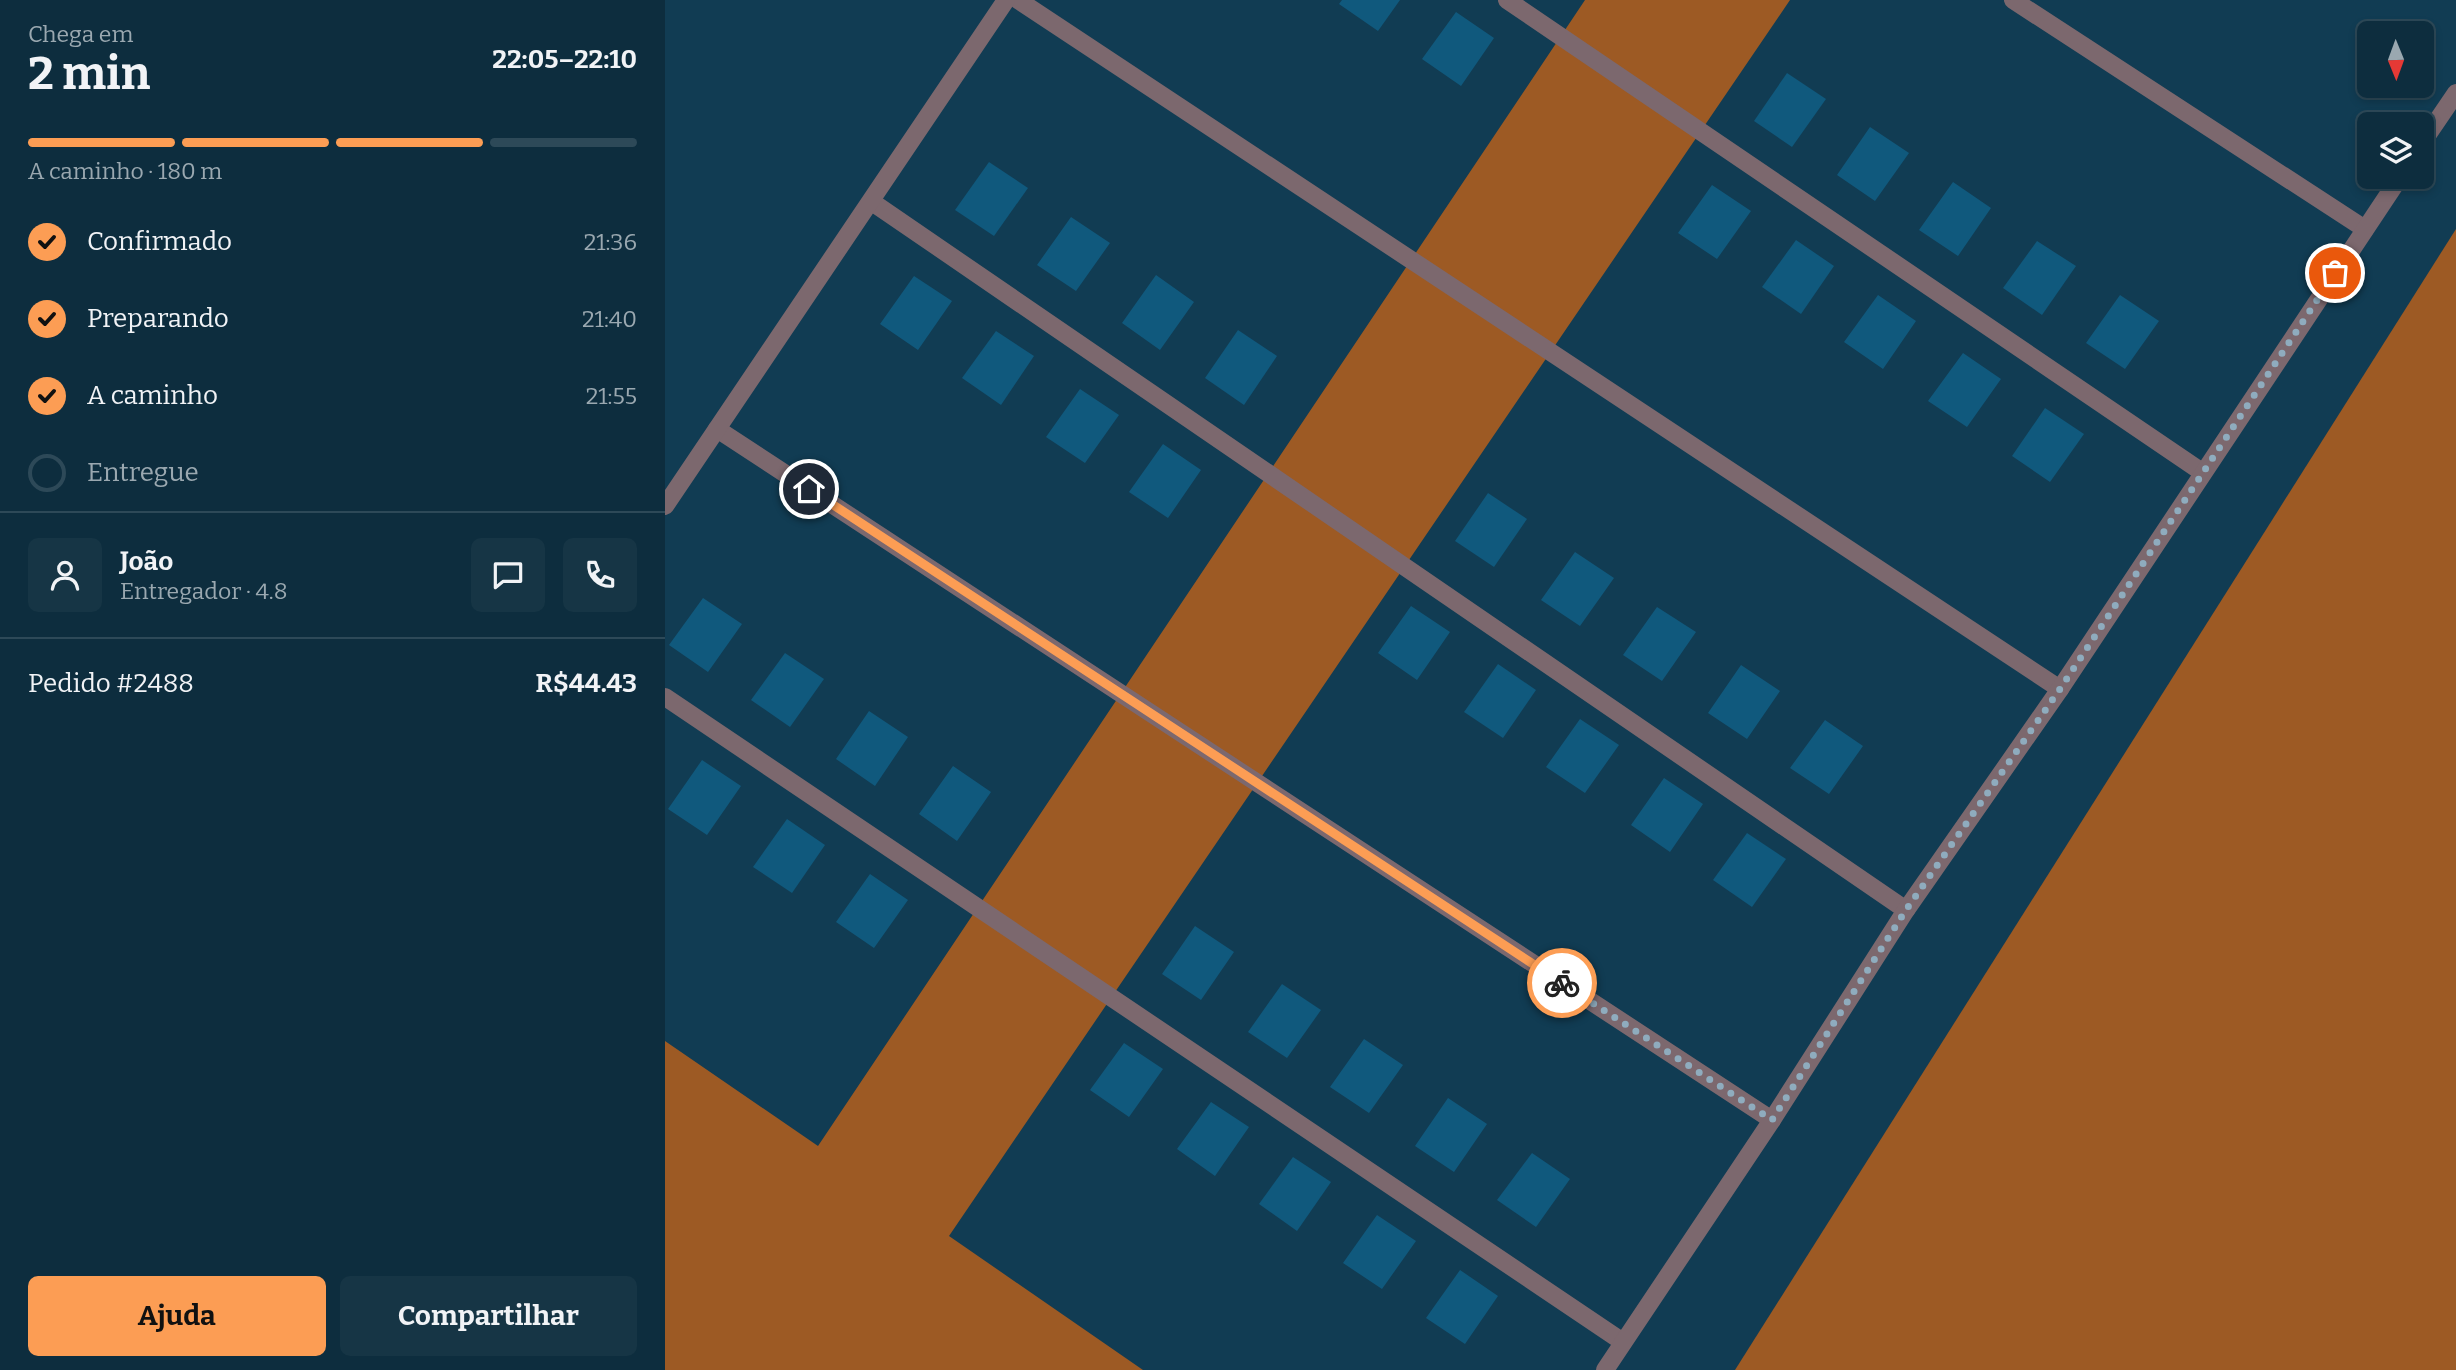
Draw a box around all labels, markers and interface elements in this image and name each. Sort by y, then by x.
text: Chega em [28,20,133,48]
north arrow [2357,21,2434,98]
map controls [2357,21,2434,189]
text: 22:05–22:10 [492,44,637,75]
text: 2 min [28,46,150,101]
button: layers [2357,112,2434,189]
text: A caminho · 180 m [28,157,222,185]
icon: check [28,223,66,261]
text: Confirmado [87,226,232,257]
text: 21:36 [584,228,637,256]
pin [2305,243,2365,303]
icon: bag [2316,254,2354,292]
icon: check [28,300,66,338]
text: Preparando [87,303,229,334]
text: 21:40 [582,305,637,333]
icon: check [28,377,66,415]
text: A caminho [87,380,218,411]
text: 21:55 [586,382,637,410]
text: Entregue [87,457,199,488]
pin [779,459,839,519]
icon: home [790,470,828,508]
button: person [28,538,102,612]
button: chat [471,538,545,612]
button: phone [563,538,637,612]
text: João [120,546,173,577]
text: Entregador · 4.8 [120,577,288,605]
text: Pedido #2488 [28,668,194,699]
text: R$44.43 [536,668,637,699]
courier [1527,948,1597,1018]
icon: bike [1543,964,1581,1002]
button: Ajuda [28,1276,326,1356]
button: Compartilhar [340,1276,637,1356]

